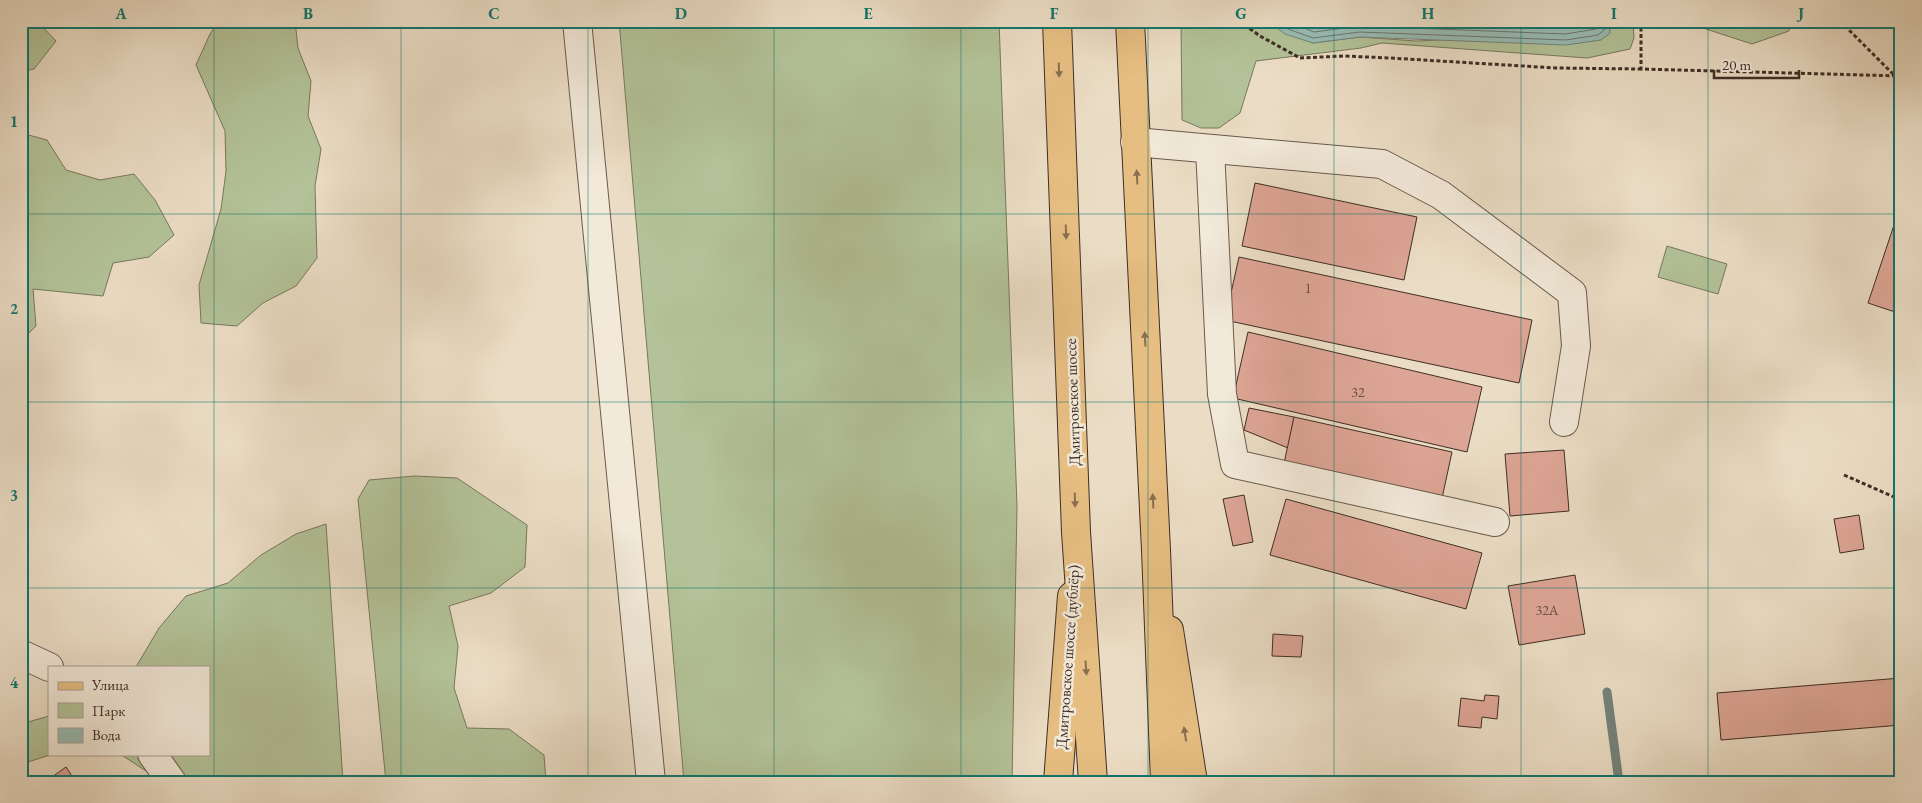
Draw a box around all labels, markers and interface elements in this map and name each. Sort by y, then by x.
text: A [114,3,127,24]
text: B [303,3,313,24]
text: C [488,3,500,24]
text: D [675,3,687,24]
text: E [863,3,873,24]
text: F [1050,3,1059,24]
text: G [1235,3,1247,24]
text: H [1422,3,1435,24]
text: I [1611,3,1617,24]
text: J [1796,3,1804,24]
scale bar [1714,48,1800,80]
text: 20 m [1722,55,1751,74]
one-way arrow [1056,62,1064,78]
text: 1 [10,111,18,132]
one-way arrow [1132,169,1140,185]
one-way arrow [1062,225,1070,241]
house number: 1 [1305,279,1311,297]
text: 2 [10,298,19,319]
one-way arrow [1141,331,1149,347]
street label: Дмитровское шоссе [1060,338,1085,466]
house number: 32 [1351,383,1365,401]
text: 3 [10,485,18,506]
one-way arrow [1071,492,1079,508]
one-way arrow [1149,493,1157,509]
street label: Дмитровское шоссе (дублёр) [1051,564,1084,750]
house number: 32А [1535,601,1559,619]
one-way arrow [1082,660,1090,676]
legend [48,666,210,756]
text: 4 [10,672,19,693]
text: Улица [91,675,129,694]
text: Парк [92,701,125,720]
text: Вода [92,725,121,744]
one-way arrow [1181,725,1189,741]

